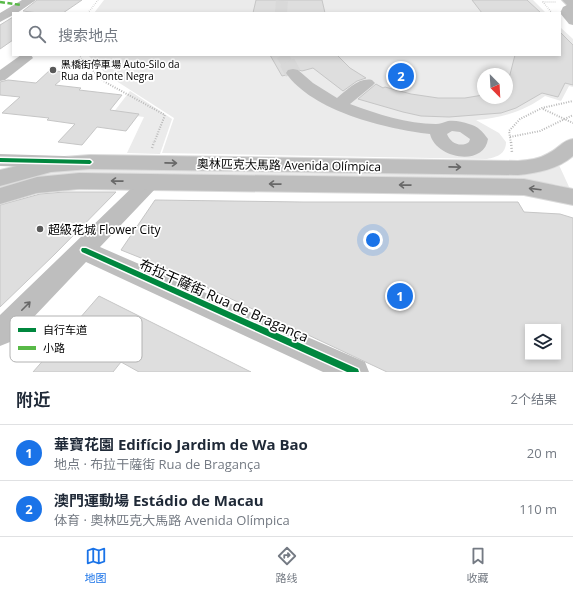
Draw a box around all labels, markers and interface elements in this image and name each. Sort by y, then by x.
search box [12,12,561,56]
icon: search [26,23,48,45]
text: 搜索地点 [58,25,118,45]
place label: 黑橋街停車場 Auto-Silo da Rua da Ponte Negra [61,57,180,83]
pin: 2 [388,61,414,91]
marker: 黑橋街停車場 Auto-Silo da Rua da Ponte Negra [48,65,58,75]
north arrow [477,68,513,104]
street label: 奧林匹克大馬路 Avenida Olímpica [197,155,381,175]
one-way arrow [164,159,177,167]
one-way arrow [448,163,461,171]
one-way arrow [111,177,124,185]
one-way arrow [269,180,282,187]
one-way arrow [399,182,412,189]
one-way arrow [529,185,542,193]
place label: 超級花城 Flower City [48,221,161,238]
marker: 超級花城 Flower City [35,224,45,234]
your location [363,230,383,250]
street label: 布拉干薩街 Rua de Bragança [136,254,312,346]
pin: 1 [387,281,413,311]
one-way arrow [21,301,31,311]
legend [10,316,142,362]
text: 自行车道 [43,322,87,337]
map controls [525,324,561,360]
button: layers [525,324,561,360]
text: 小路 [43,340,65,355]
text: 附近 [16,388,50,411]
text: 2个结果 [511,390,557,408]
text: 華寶花園 Edifício Jardim de Wa Bao [54,434,308,454]
text: 1 [25,444,33,462]
text: 20 m [527,444,557,462]
text: 地点 · 布拉干薩街 Rua de Bragança [54,455,260,473]
text: 澳門運動場 Estádio de Macau [54,490,264,510]
text: 2 [25,500,33,518]
text: 110 m [519,500,557,518]
text: 体育 · 奧林匹克大馬路 Avenida Olímpica [54,511,290,529]
tab: 地图 [85,545,107,585]
tab: 路线 [276,545,298,585]
tab: 收藏 [467,545,489,585]

